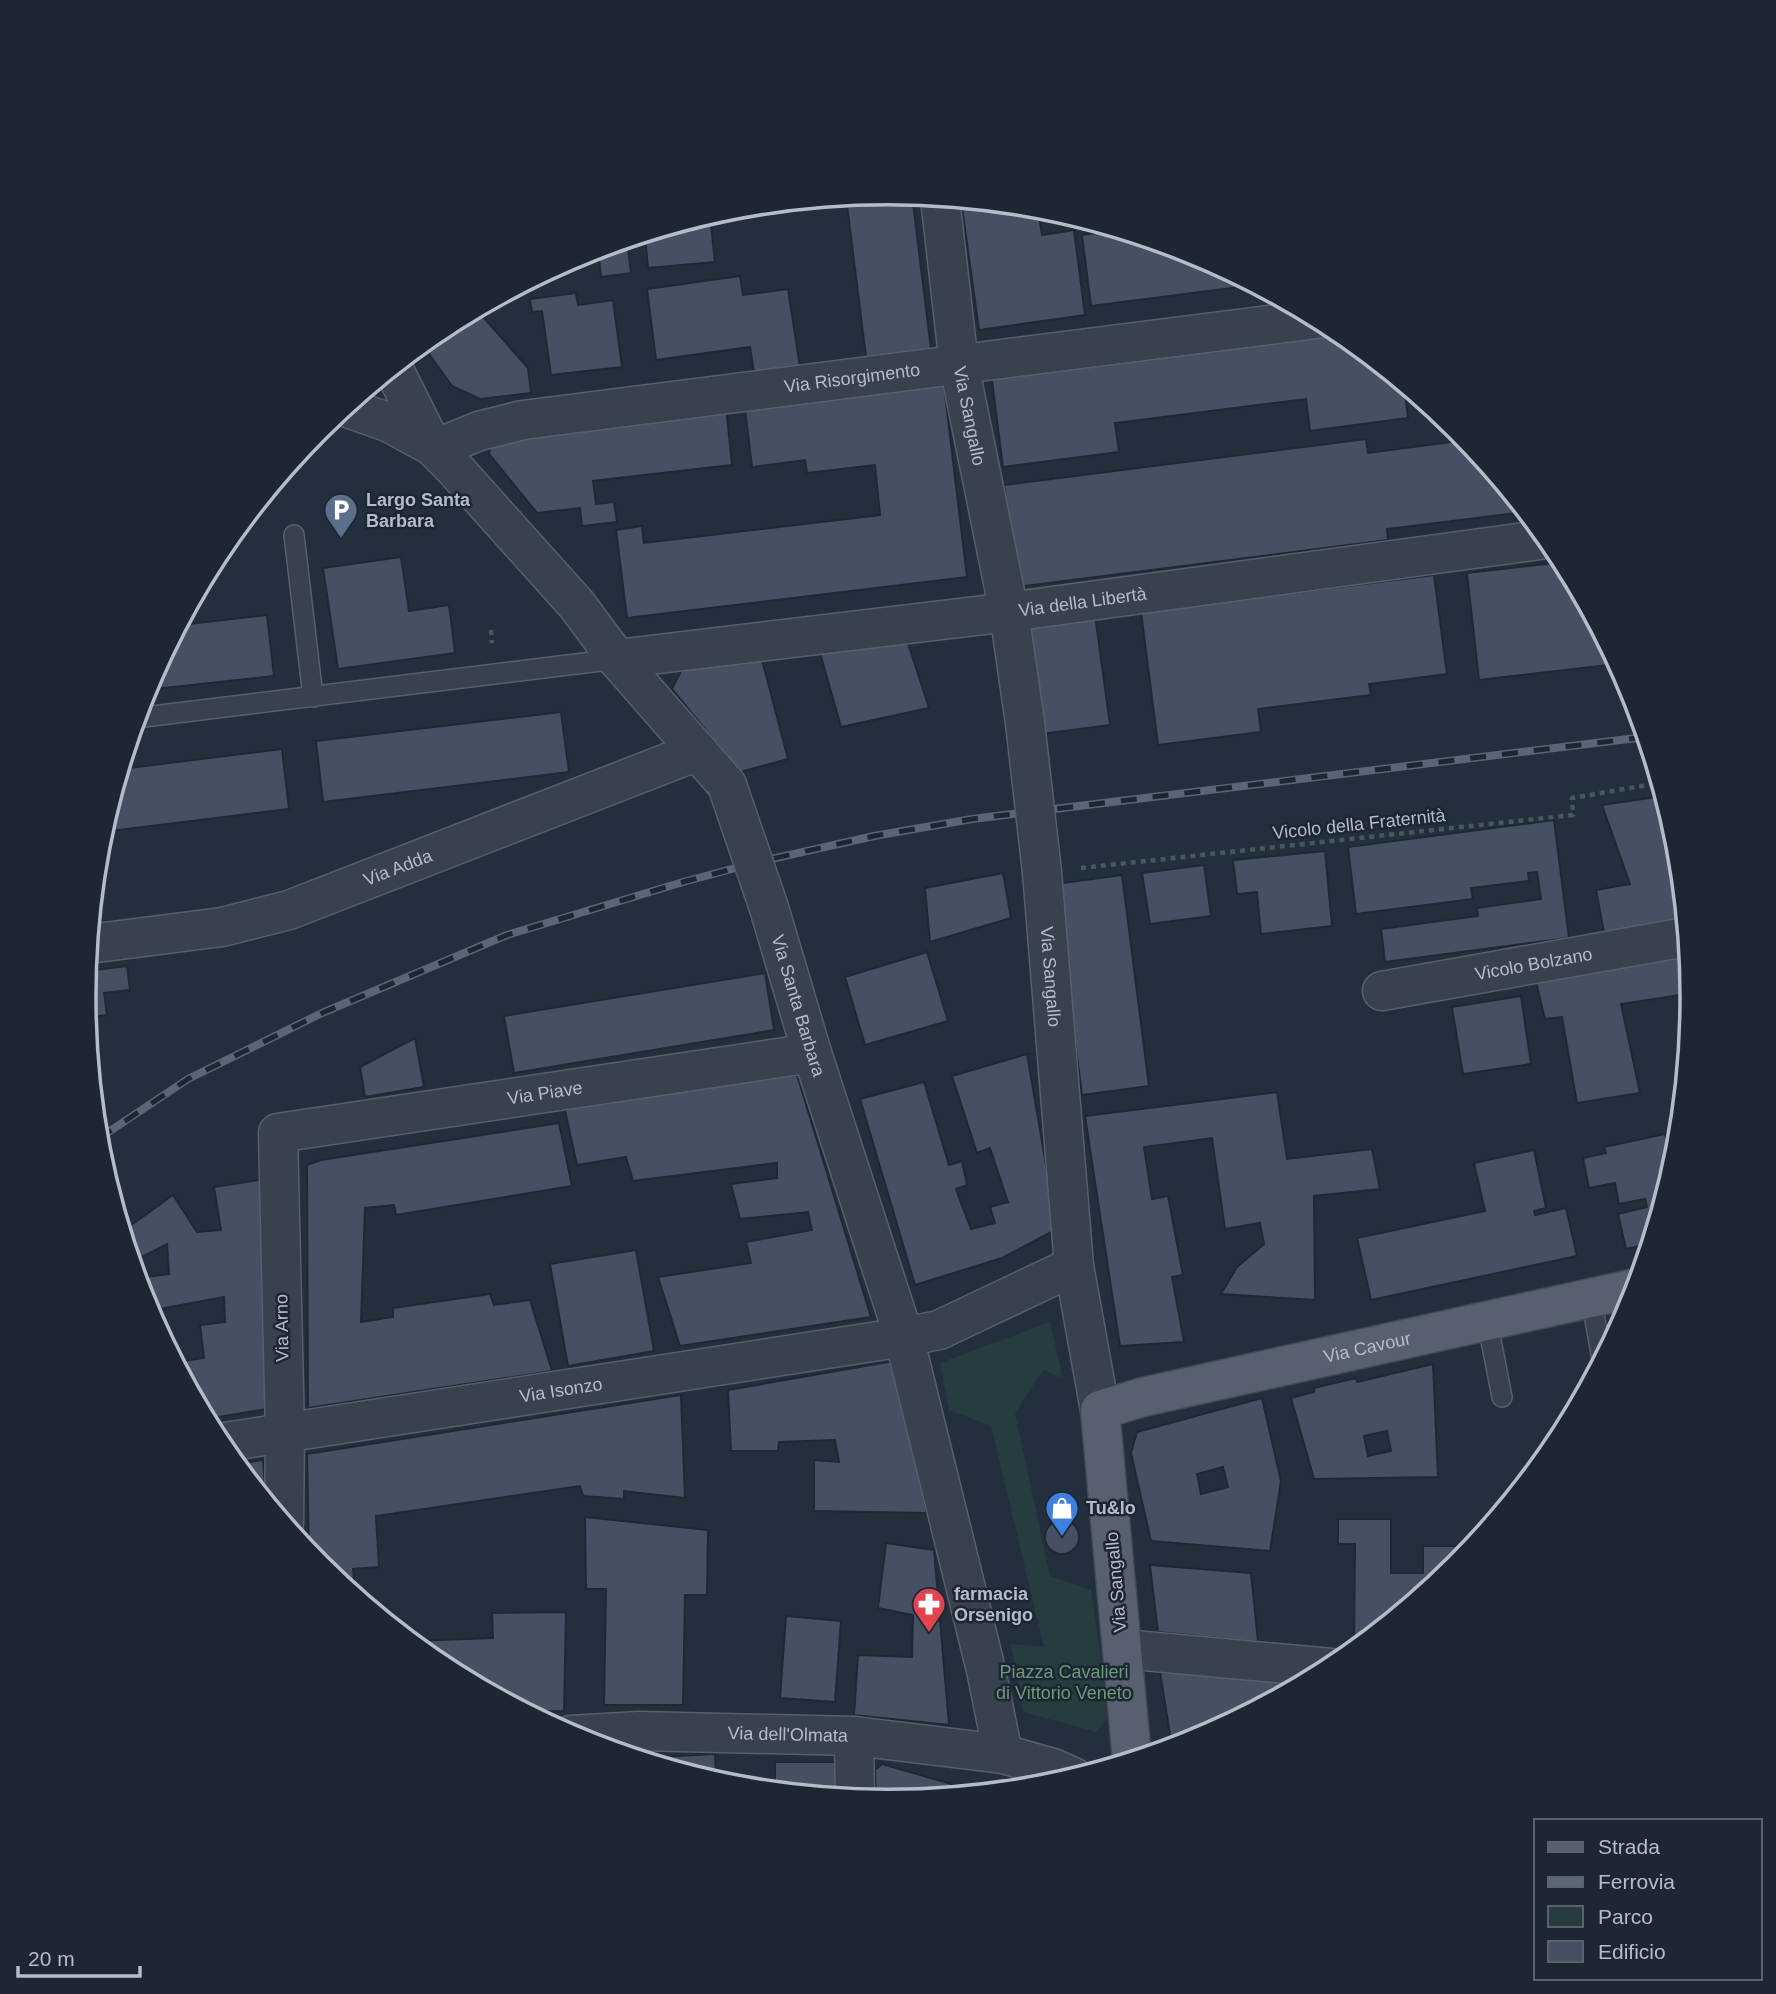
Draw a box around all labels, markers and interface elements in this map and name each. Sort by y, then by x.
street label: Via Risorgimento [783,360,921,397]
street label: Via Sangallo [949,365,989,467]
place label: Largo Santa Barbara [366,490,471,531]
parking icon: Largo Santa Barbara [322,491,360,540]
street label: Via della Libertà [1017,583,1149,621]
street label: Vicolo della Fraternità [1272,805,1447,843]
street label: Via Adda [361,845,436,890]
street label: Via Sangallo [1036,926,1065,1028]
street label: Via Santa Barbara [768,933,829,1080]
street label: Vicolo Bolzano [1473,944,1594,984]
street label: Via Piave [506,1078,584,1109]
street label: Via Arno [271,1294,293,1362]
street label: Via Cavour [1322,1328,1413,1367]
street label: Via Isonzo [518,1374,604,1406]
shop icon: Tu&Io [1043,1489,1081,1538]
place label: Tu&Io [1086,1498,1136,1518]
street label: Via Sangallo [1102,1531,1130,1633]
place label: farmacia Orsenigo [954,1584,1033,1625]
pharmacy icon: farmacia Orsenigo [910,1585,948,1634]
park label: Piazza Cavalieri di Vittorio Veneto [996,1662,1132,1703]
street label: Via dell'Olmata [728,1723,849,1746]
legend [1534,1819,1762,1980]
text: Strada [1598,1835,1660,1858]
text: Ferrovia [1598,1870,1675,1893]
text: Parco [1598,1905,1653,1928]
scale bar [18,1934,140,1978]
text: Edificio [1598,1940,1666,1963]
text: 20 m [28,1947,75,1970]

